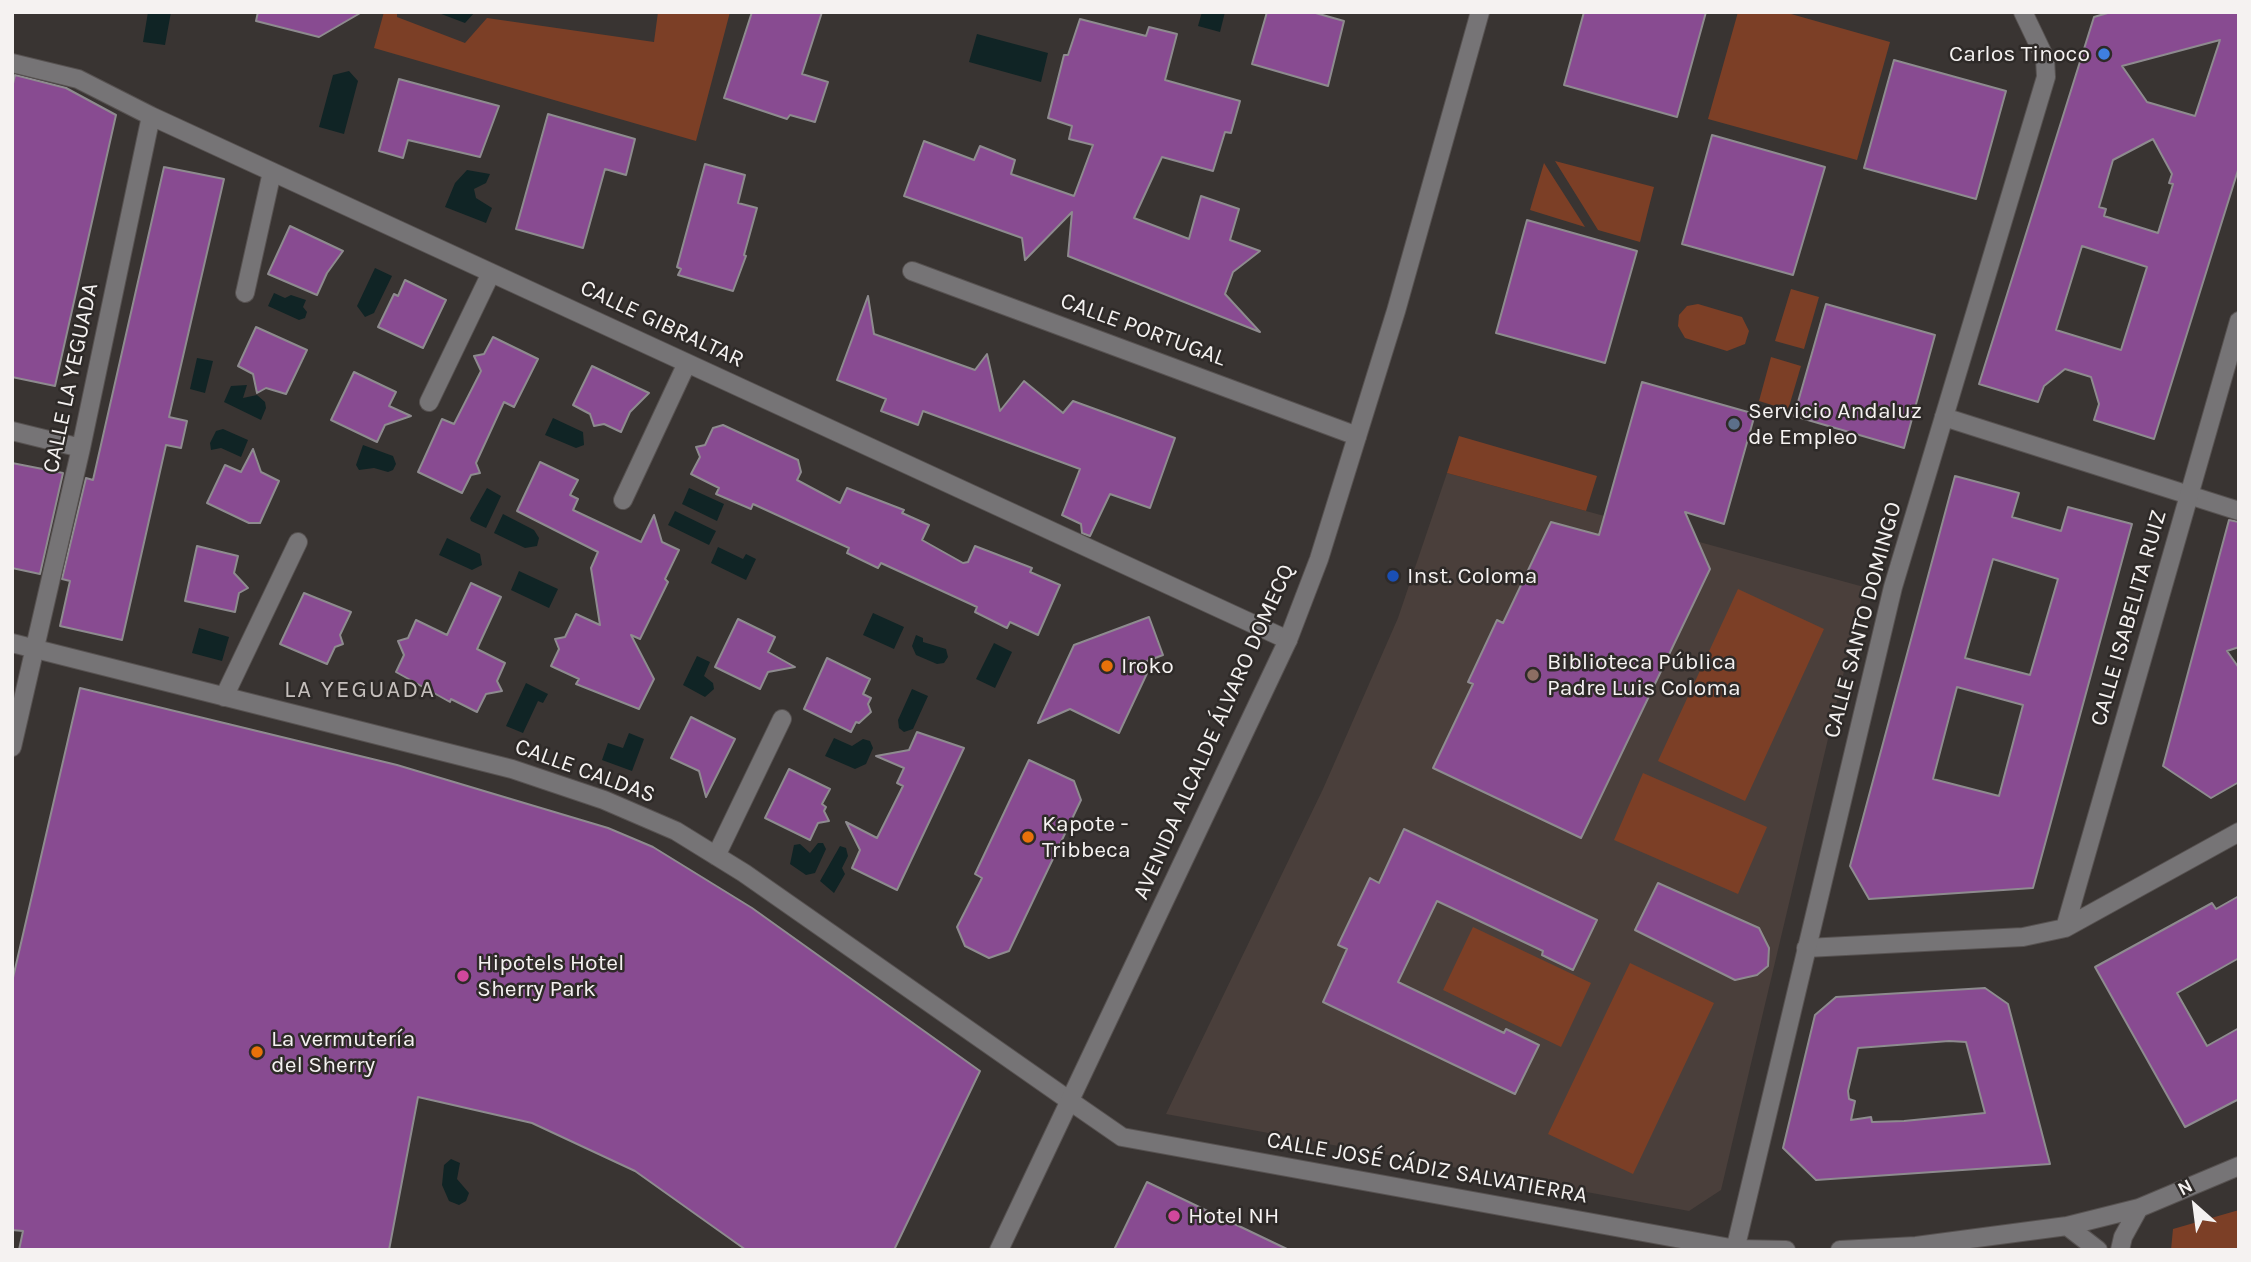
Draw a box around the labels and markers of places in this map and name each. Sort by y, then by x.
place label: Carlos Tinoco [1949,40,2090,68]
marker: Carlos Tinoco [2096,46,2112,62]
place label: Servicio Andaluz de Empleo [1748,397,1922,451]
marker: Servicio Andaluz de Empleo [1726,416,1742,432]
place label: Inst. Coloma [1407,562,1537,590]
marker: Inst. Coloma [1385,568,1401,584]
place label: Biblioteca Pública Padre Luis Coloma [1547,648,1741,702]
place label: Iroko [1121,652,1174,680]
marker: Iroko [1099,658,1115,674]
marker: Biblioteca Pública Padre Luis Coloma [1525,667,1541,683]
place label: Kapote - Tribbeca [1042,810,1131,864]
marker: Kapote - Tribbeca [1020,829,1036,845]
place label: Hipotels Hotel Sherry Park [477,949,625,1003]
marker: Hipotels Hotel Sherry Park [455,968,471,984]
place label: La vermutería del Sherry [271,1025,415,1079]
marker: La vermutería del Sherry [249,1044,265,1060]
place label: Hotel NH [1188,1202,1279,1230]
marker: Hotel NH [1166,1208,1182,1224]

